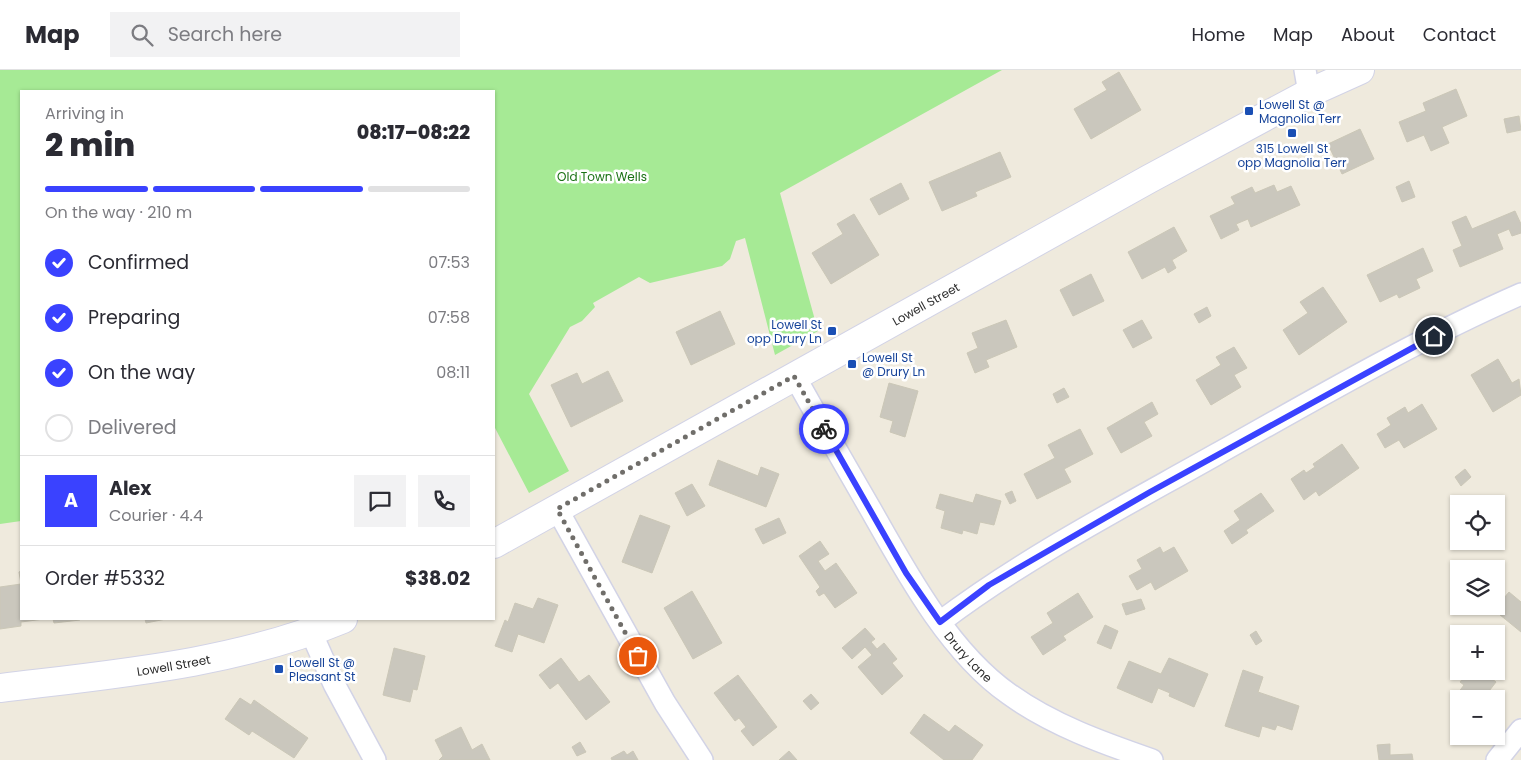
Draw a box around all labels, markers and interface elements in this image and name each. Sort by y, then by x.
search box [110,12,460,57]
text: Map [25,18,80,51]
icon: search [128,21,156,49]
text: Search here [168,21,282,48]
text: Home [1191,22,1245,47]
text: Map [1273,22,1313,47]
text: About [1341,22,1395,47]
text: Contact [1423,22,1496,47]
place label: Lowell St @ Magnolia Terr [1259,96,1342,127]
text: Arriving in [45,102,124,125]
marker: Lowell St @ Magnolia Terr [1243,105,1255,117]
text: 08:17–08:22 [357,119,470,146]
text: 2 min [45,122,135,167]
marker: 315 Lowell St opp Magnolia Terr [1286,127,1298,139]
place label: 315 Lowell St opp Magnolia Terr [1237,140,1347,171]
park label: Old Town Wells [557,168,647,185]
text: On the way · 210 m [45,201,192,224]
icon: check [45,249,73,277]
text: Confirmed [88,249,189,276]
text: 07:53 [428,251,470,274]
street label: Lowell Street [889,278,962,329]
icon: check [45,304,73,332]
text: Preparing [88,304,180,331]
text: 07:58 [428,306,470,329]
pin [1413,315,1455,357]
place label: Lowell St opp Drury Ln [747,316,822,347]
icon: home [1420,322,1448,350]
marker: Lowell St opp Drury Ln [826,325,838,337]
place label: Lowell St @ Drury Ln [862,349,925,380]
marker: Lowell St @ Drury Ln [846,358,858,370]
icon: check [45,359,73,387]
text: On the way [88,359,195,386]
text: 08:11 [436,361,470,384]
courier [799,404,849,454]
text: Delivered [88,414,177,441]
icon: bike [810,415,838,443]
text: Alex [109,475,151,502]
button: chat [354,475,406,527]
button: phone [418,475,470,527]
text: A [64,487,78,514]
map controls [1450,495,1505,745]
button: locate [1450,495,1505,550]
text: Courier · 4.4 [109,504,203,527]
button: layers [1450,560,1505,615]
text: Order #5332 [45,565,165,592]
text: $38.02 [405,565,470,592]
button: + [1450,625,1505,680]
street label: Drury Lane [941,628,996,686]
pin [617,635,659,677]
icon: bag [624,642,652,670]
street label: Lowell Street [135,650,212,679]
place label: Lowell St @ Pleasant St [289,654,356,685]
marker: Lowell St @ Pleasant St [273,663,285,675]
button: − [1450,690,1505,745]

